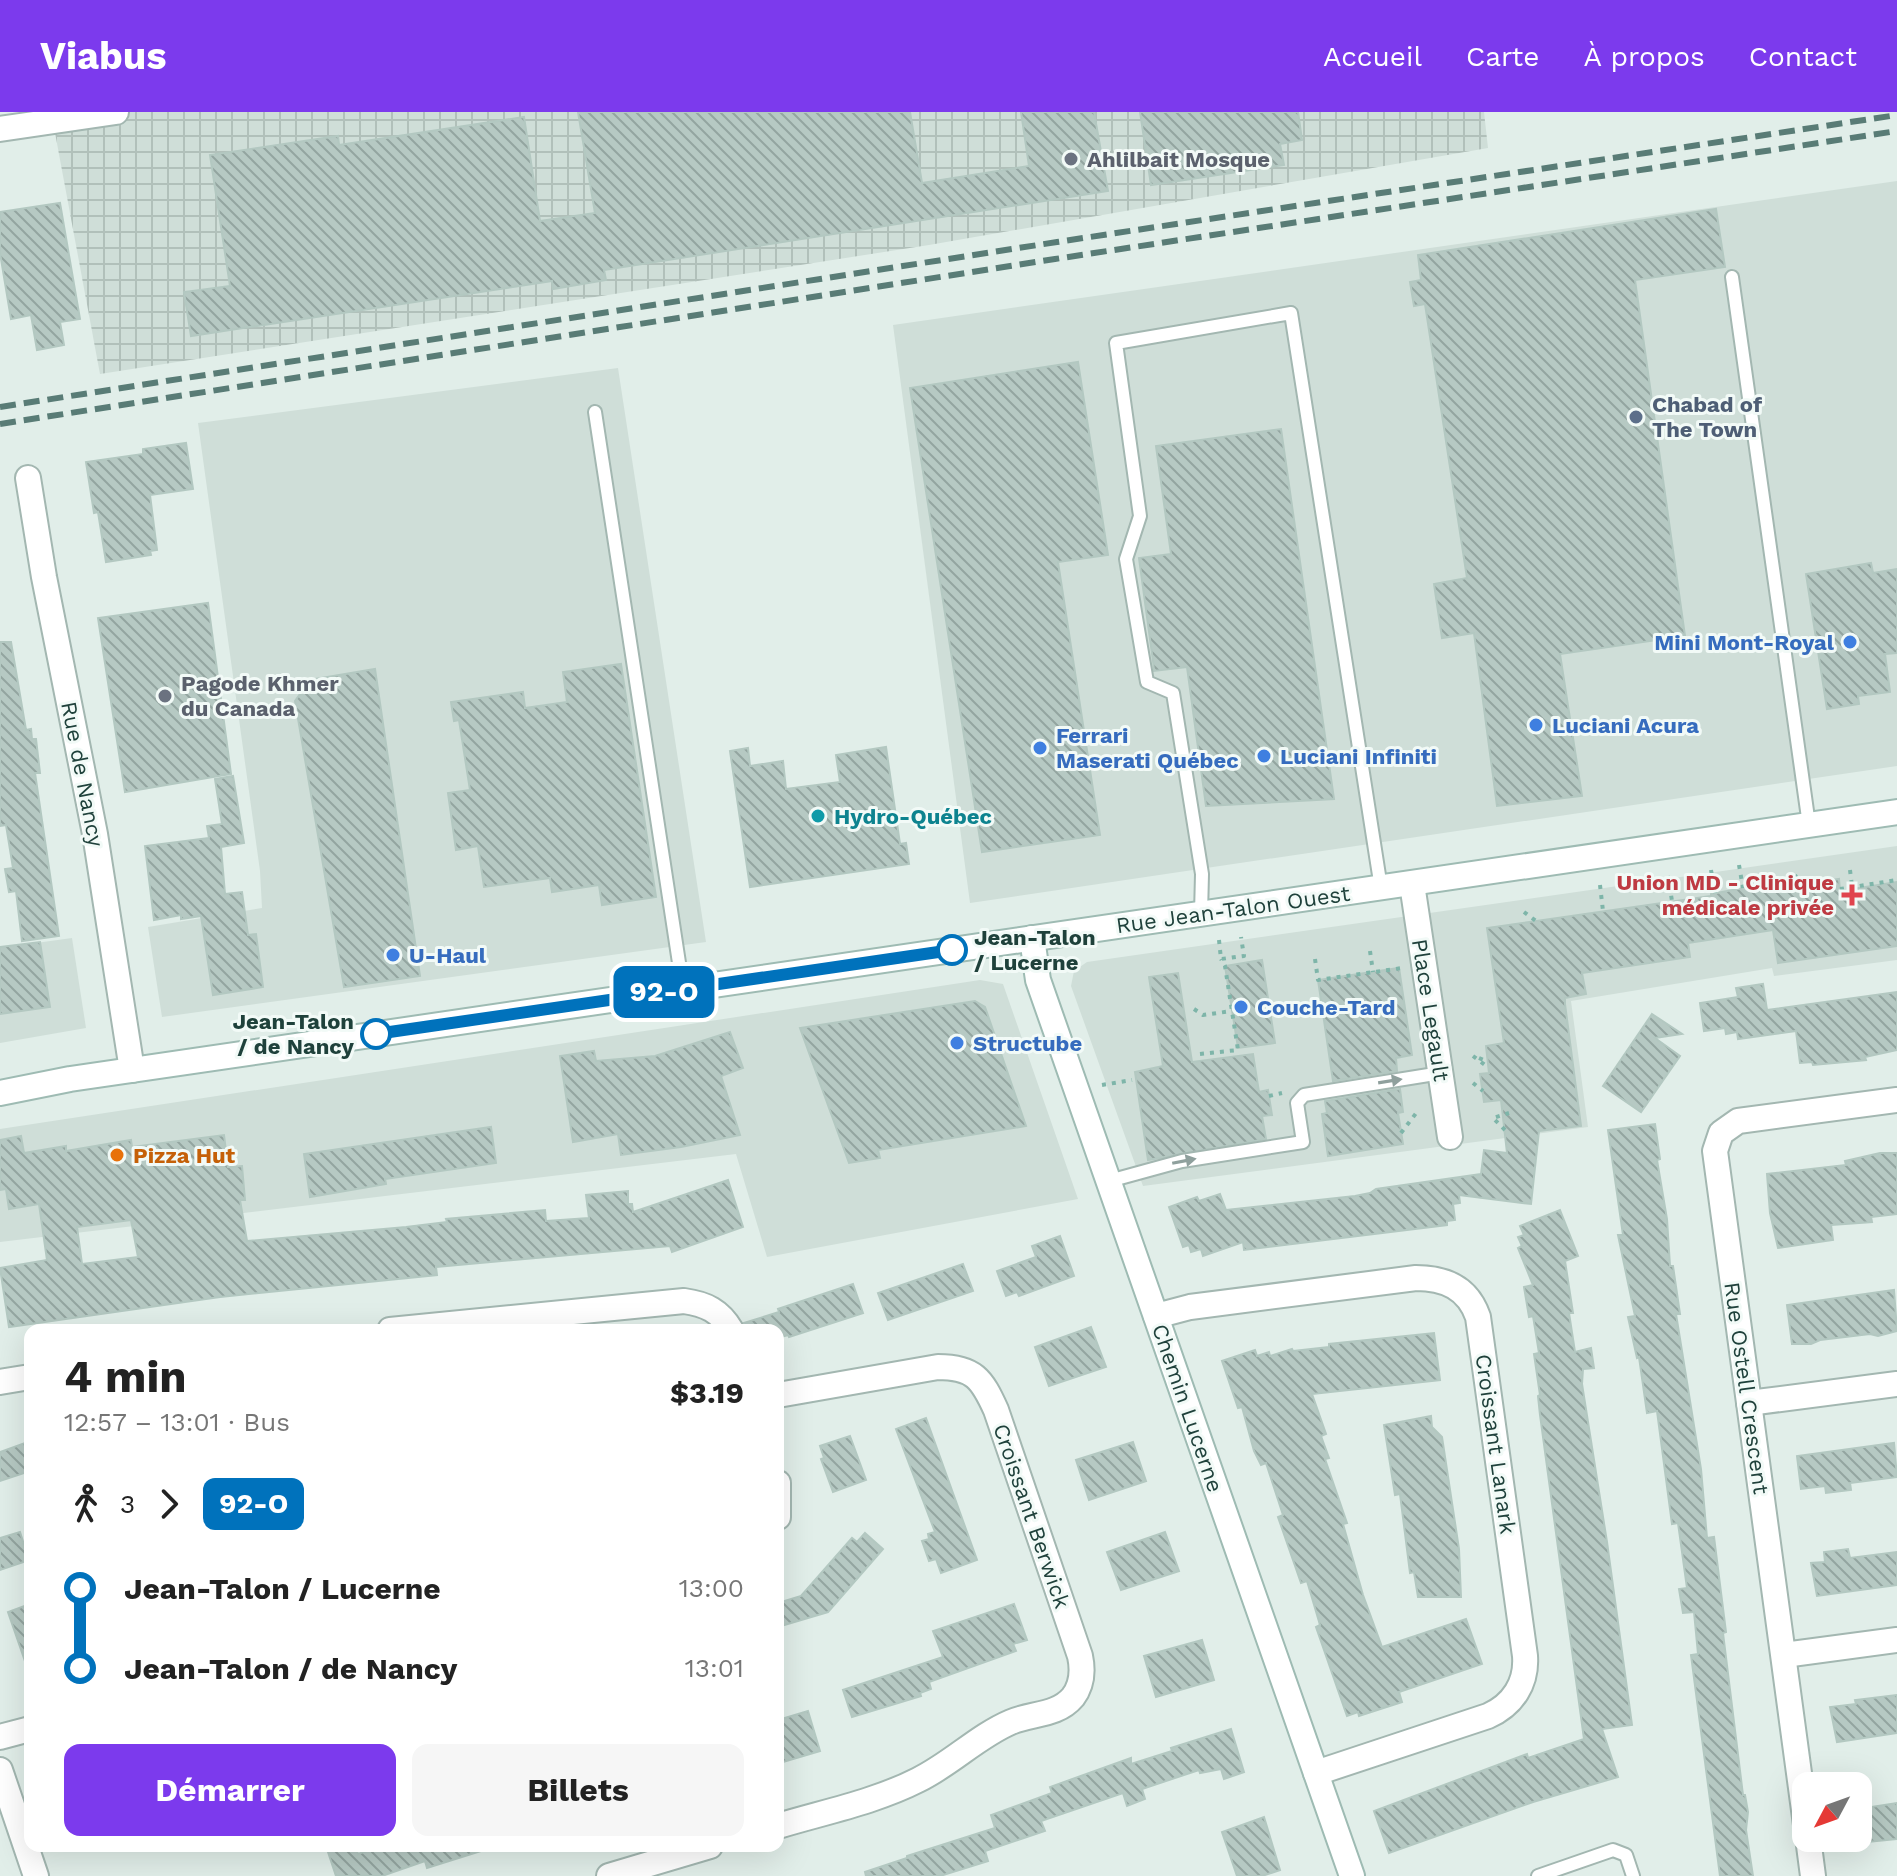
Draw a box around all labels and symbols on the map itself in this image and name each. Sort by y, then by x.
place label: Ahlilbait Mosque [1087,147,1270,172]
marker: Ahlilbait Mosque [1062,150,1080,168]
place label: Chabad of The Town [1652,392,1763,442]
marker: Chabad of The Town [1627,408,1645,426]
place label: Mini Mont-Royal [1654,630,1835,655]
marker: Mini Mont-Royal [1841,633,1859,651]
place label: Pagode Khmer du Canada [181,671,339,721]
marker: Pagode Khmer du Canada [156,687,174,705]
street label: Rue de Nancy [56,699,109,850]
place label: Luciani Acura [1552,713,1699,738]
marker: Luciani Acura [1527,716,1545,734]
place label: Ferrari Maserati Québec [1056,723,1239,773]
marker: Ferrari Maserati Québec [1031,739,1049,757]
place label: Luciani Infiniti [1280,744,1437,769]
marker: Luciani Infiniti [1255,747,1273,765]
place label: Hydro-Québec [834,804,992,829]
marker: Hydro-Québec [809,807,827,825]
place label: Union MD - Clinique médicale privée [1616,870,1834,920]
street label: Rue Jean-Talon Ouest [1115,881,1352,938]
marker: Union MD - Clinique médicale privée [1841,884,1863,906]
place label: Jean-Talon / Lucerne [974,925,1096,975]
marker: Jean-Talon / Lucerne [937,935,967,965]
street label: Place Legault [1407,937,1454,1083]
place label: U-Haul [409,943,487,968]
marker: U-Haul [384,946,402,964]
line badge: 92-O [608,966,720,1018]
place label: Couche-Tard [1257,995,1396,1020]
marker: Couche-Tard [1232,998,1250,1016]
place label: Jean-Talon / de Nancy [232,1009,355,1059]
marker: Jean-Talon / de Nancy [361,1019,391,1049]
place label: Structube [973,1031,1082,1056]
marker: Structube [948,1034,966,1052]
one-way arrow [1378,1074,1403,1086]
place label: Pizza Hut [133,1143,236,1168]
marker: Pizza Hut [108,1146,126,1164]
one-way arrow [1172,1155,1197,1167]
street label: Rue Ostell Crescent [1719,1280,1774,1496]
street label: Chemin Lucerne [1147,1321,1228,1496]
street label: Croissant Lanark [1470,1352,1521,1536]
street label: Croissant Berwick [988,1421,1075,1612]
north arrow [1792,1772,1872,1852]

